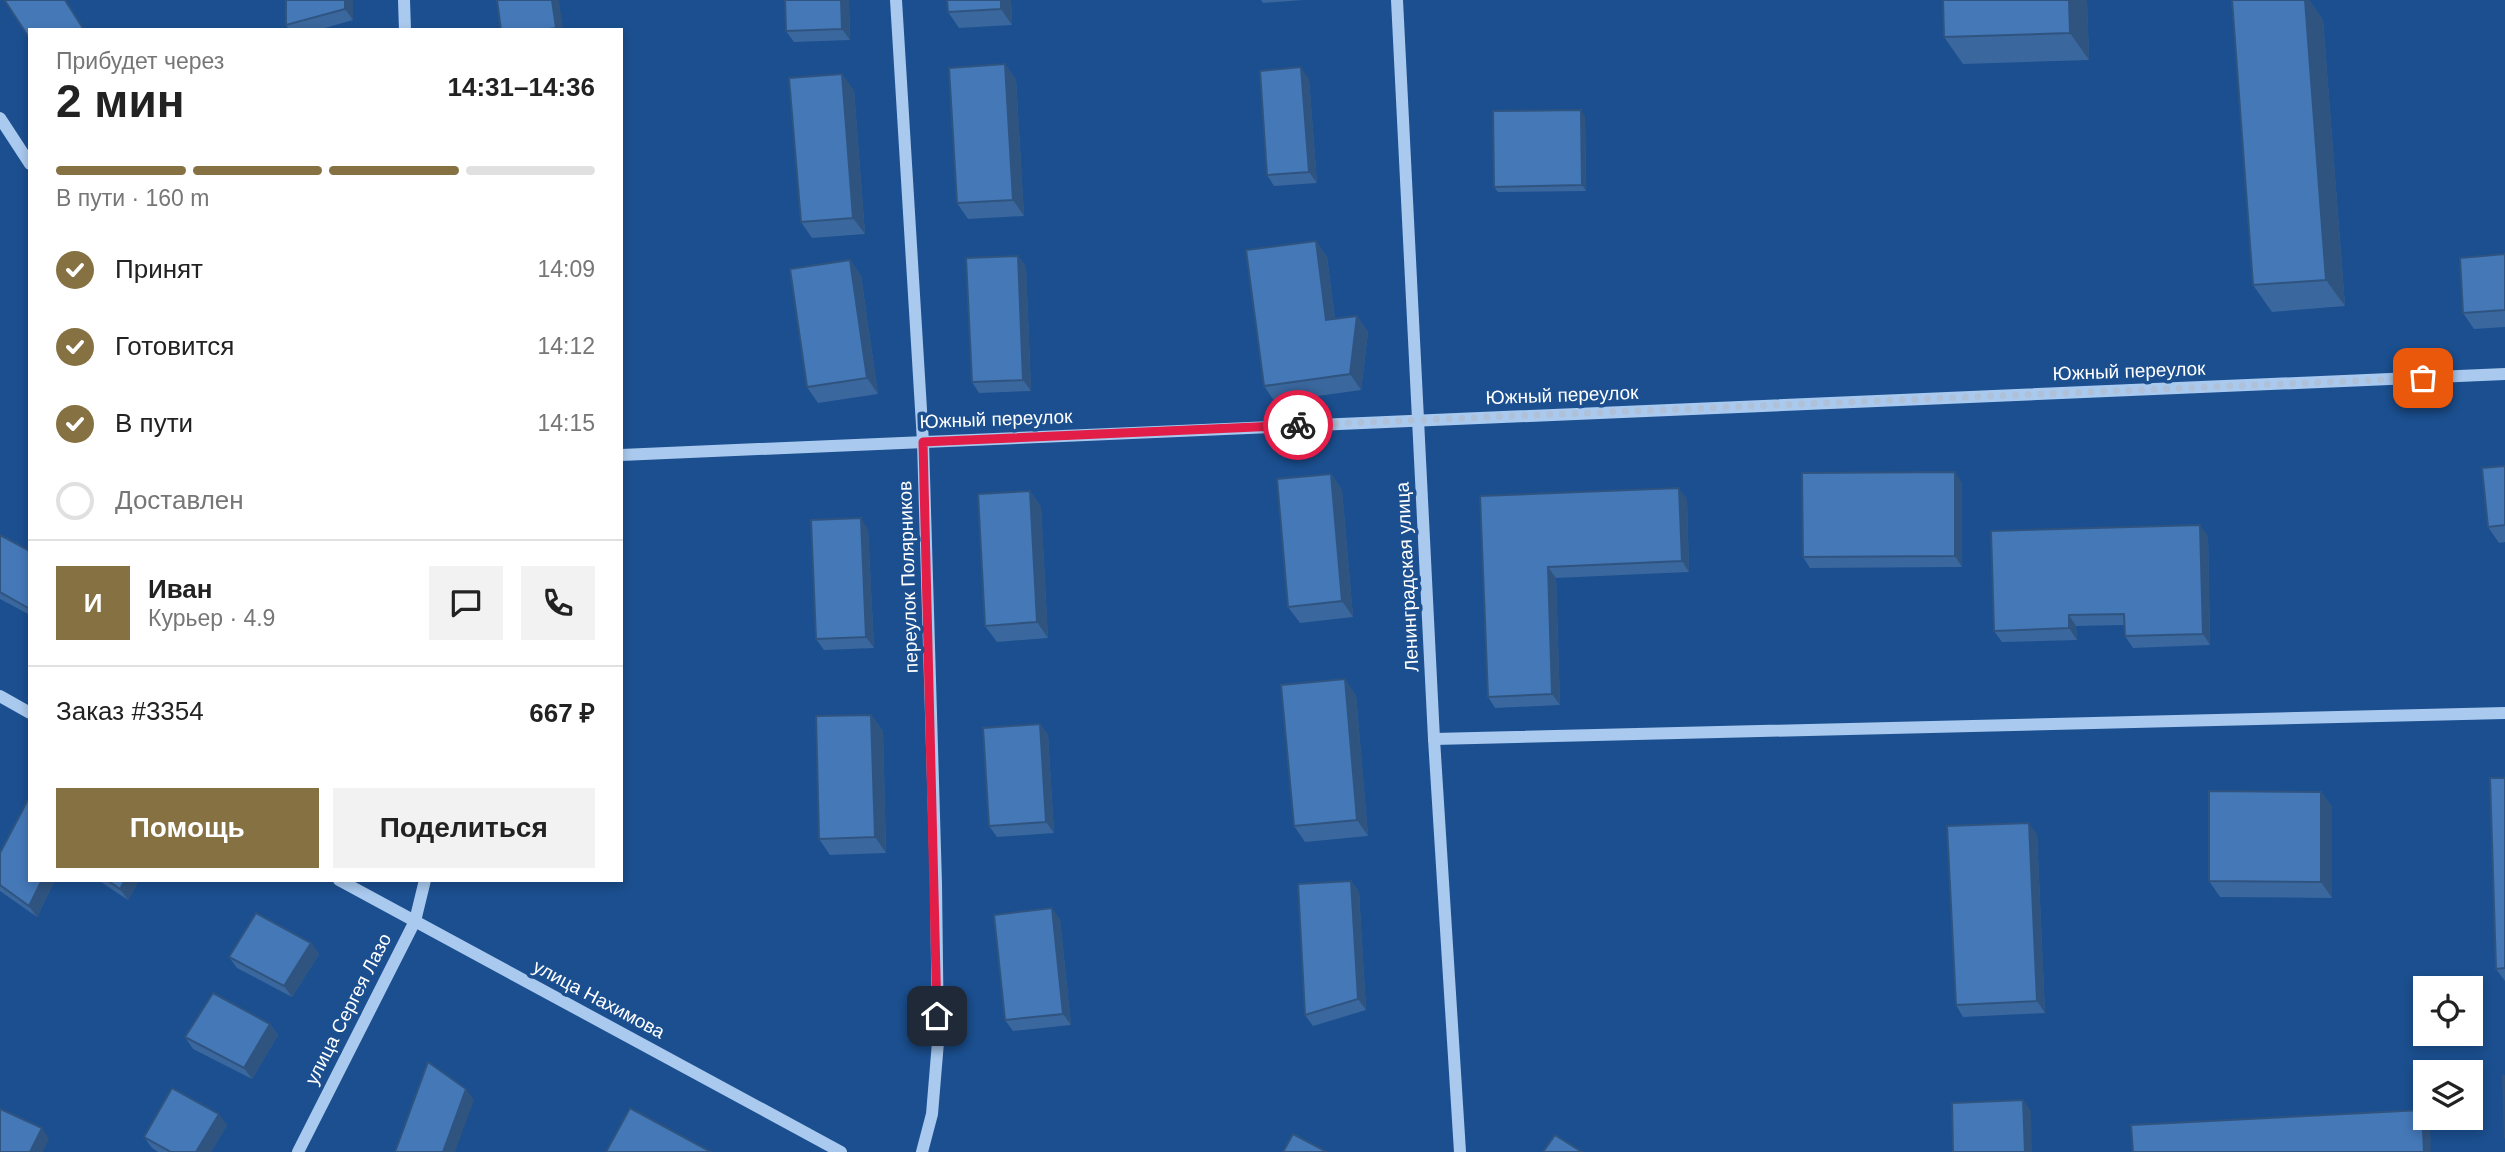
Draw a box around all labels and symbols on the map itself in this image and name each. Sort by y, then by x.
pin [2393,348,2453,408]
street label: Южный переулок [2052,358,2206,384]
street label: Южный переулок [1485,382,1639,408]
courier [1263,390,1333,460]
street label: Южный переулок [919,406,1073,432]
street label: переулок Полярников [894,481,922,673]
street label: Ленинградская улица [1392,481,1422,673]
street label: улица Сергея Лазо [301,930,395,1088]
street label: улица Нахимова [530,955,669,1043]
pin [907,986,967,1046]

